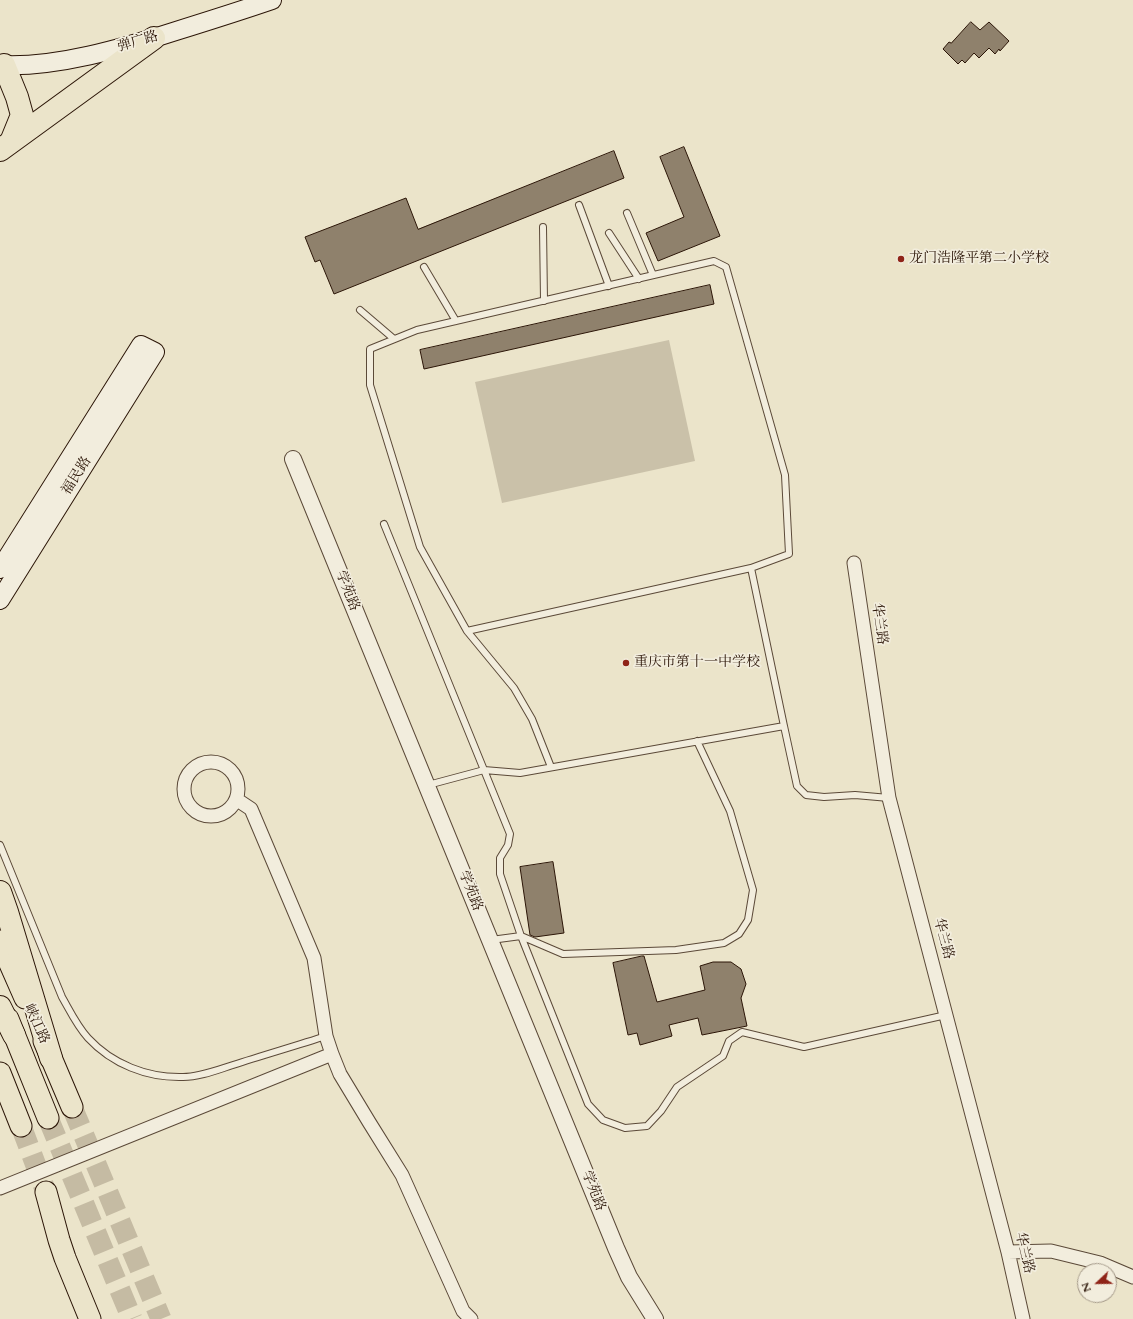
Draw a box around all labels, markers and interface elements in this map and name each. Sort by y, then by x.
street label: 弹广路 [115,28,161,56]
place label: 龙门浩隆平第二小学校 [909,251,1049,267]
marker: 龙门浩隆平第二小学校 [896,254,906,264]
street label: 福民路 [59,454,95,498]
street label: 学苑路 [331,568,363,614]
street label: 华兰路 [868,602,890,646]
place label: 重庆市第十一中学校 [634,655,760,671]
marker: 重庆市第十一中学校 [621,658,631,668]
street label: 学苑路 [454,868,486,914]
street label: 华兰路 [929,917,957,961]
street label: 峡江路 [20,1001,52,1047]
street label: 学苑路 [577,1168,609,1214]
street label: 华兰路 [1011,1231,1037,1275]
north arrow [1077,1263,1117,1303]
text: N [1078,1280,1095,1295]

